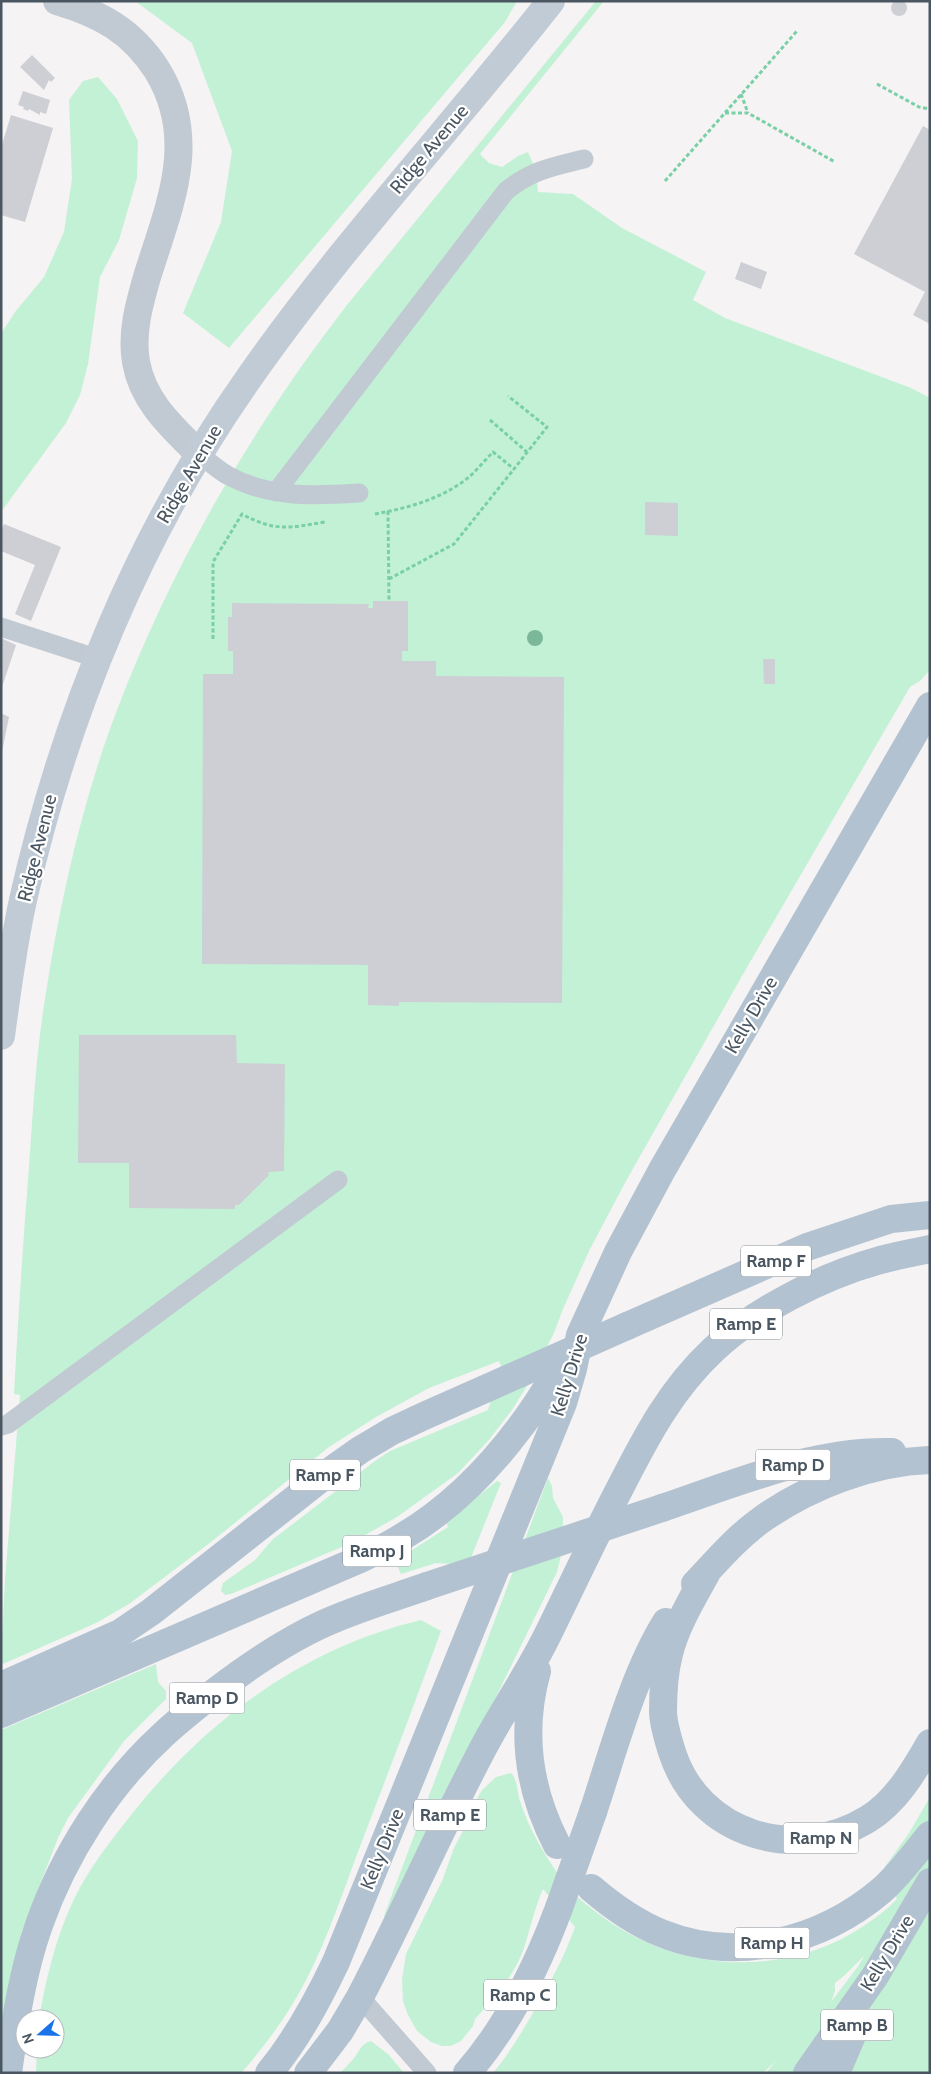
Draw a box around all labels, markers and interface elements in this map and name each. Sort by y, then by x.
street label: Ridge Avenue [385,99,473,198]
street label: Ridge Avenue [152,421,226,527]
street label: Ridge Avenue [13,792,61,904]
street label: Kelly Drive [720,972,782,1058]
road number: Ramp F [741,1246,811,1276]
road number: Ramp E [710,1308,782,1340]
street label: Kelly Drive [546,1331,593,1419]
road number: Ramp D [756,1450,830,1480]
road number: Ramp F [290,1460,360,1490]
road number: Ramp J [343,1535,411,1566]
road number: Ramp D [170,1682,244,1714]
road number: Ramp E [414,1800,486,1830]
street label: Kelly Drive [355,1805,409,1893]
road number: Ramp N [784,1822,858,1854]
street label: Kelly Drive [855,1910,919,1995]
road number: Ramp H [734,1928,810,1959]
road number: Ramp C [484,1980,556,2010]
north arrow [15,2009,65,2059]
road number: Ramp B [821,2010,893,2040]
text: N [18,2031,38,2046]

